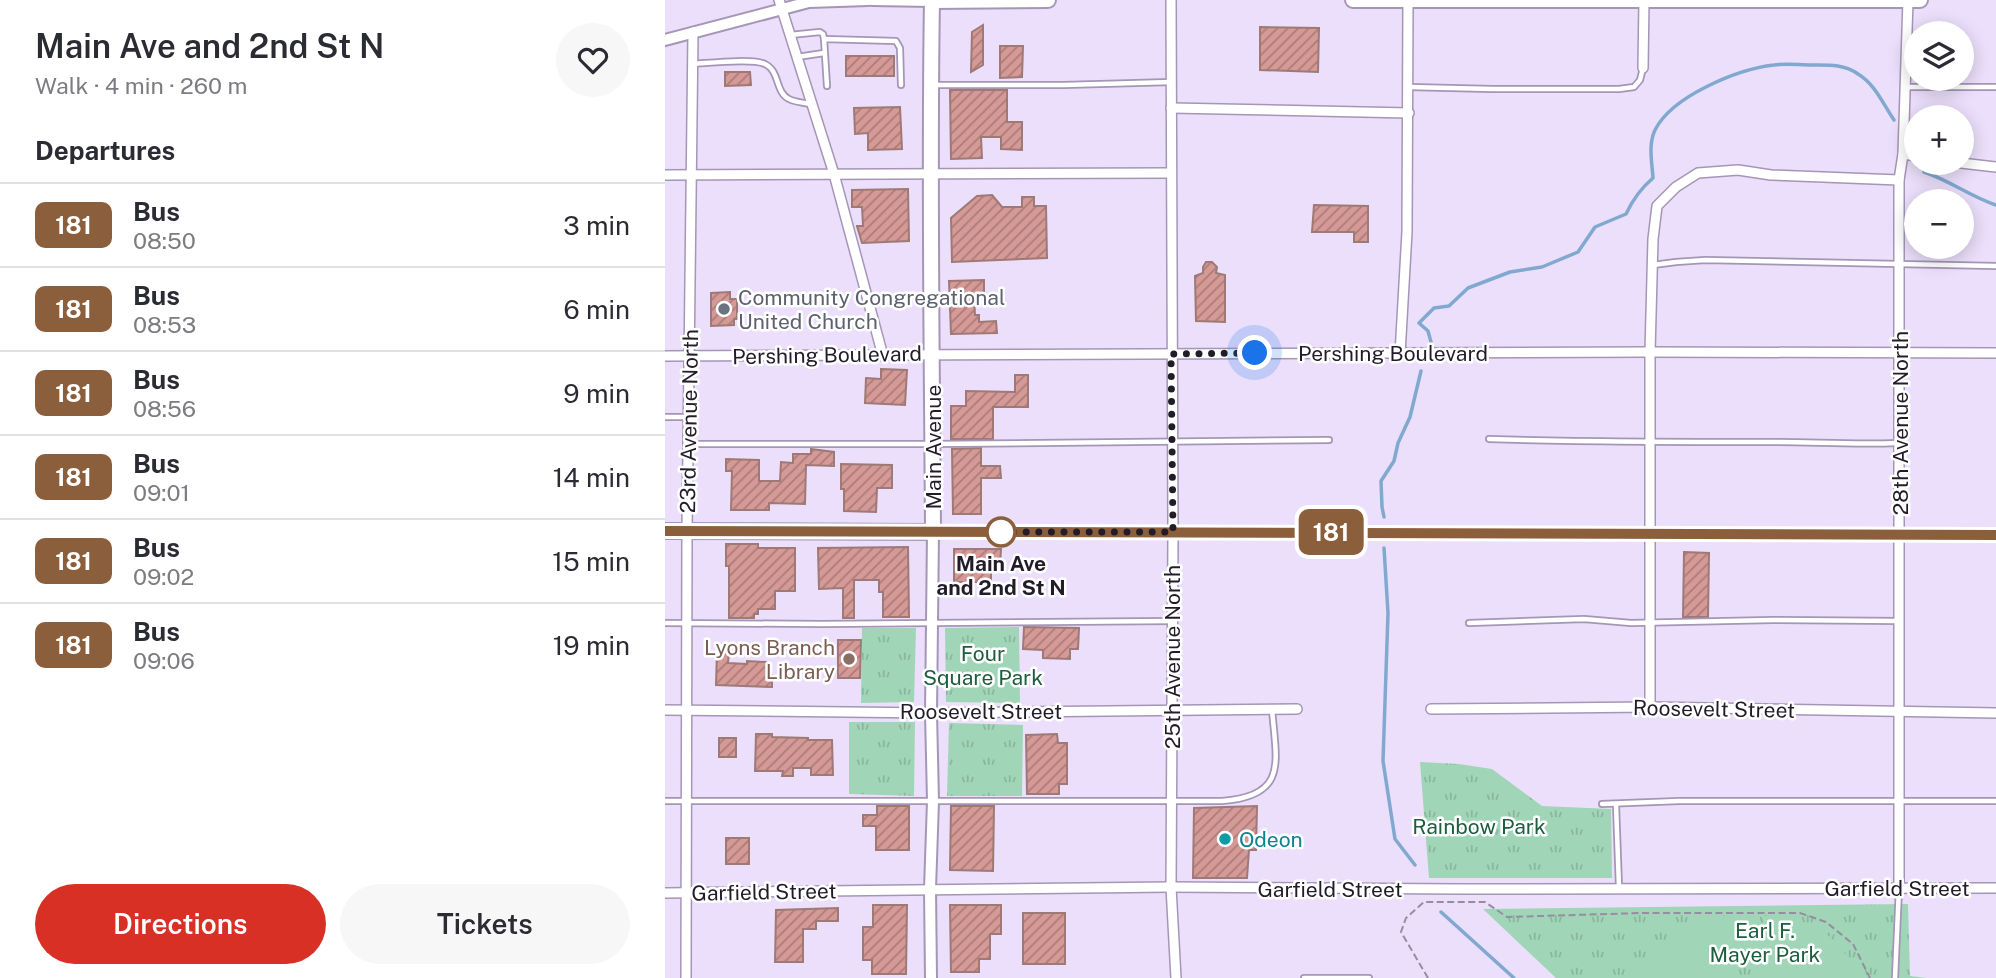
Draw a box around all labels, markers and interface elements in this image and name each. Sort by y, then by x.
map controls [1904,21,1974,259]
button: layers [1904,21,1974,91]
button: heart [556,23,630,97]
text: Main Ave and 2nd St N [35,27,384,65]
text: Walk · 4 min · 260 m [35,72,248,99]
button: + [1904,105,1974,175]
text: Departures [35,135,175,166]
button: − [1904,189,1974,259]
text: Bus [133,196,180,227]
text: 3 min [563,210,630,241]
text: 181 [55,211,92,239]
text: 08:50 [133,227,196,254]
text: Bus [133,280,180,311]
place label: Community Congregational United Church [738,285,1005,334]
text: 6 min [563,294,630,325]
text: 181 [55,295,92,323]
marker: Community Congregational United Church [716,301,732,317]
text: 08:53 [133,311,196,338]
street label: 23rd Avenue North [675,329,703,513]
street label: 28th Avenue North [1888,331,1913,515]
your location [1237,335,1272,370]
street label: Pershing Boulevard [732,341,922,369]
street label: Pershing Boulevard [1298,341,1488,366]
text: Bus [133,364,180,395]
text: 9 min [563,378,630,409]
text: 181 [55,379,92,407]
street label: Main Avenue [921,385,946,509]
text: 08:56 [133,395,196,422]
text: Bus [133,448,180,479]
text: 14 min [553,462,630,493]
text: 181 [55,463,92,491]
text: 09:01 [133,479,190,506]
line badge: 181 [1291,509,1371,555]
marker: Main Ave and 2nd St N [986,517,1016,547]
text: 181 [1313,518,1349,546]
text: Bus [133,532,180,563]
text: 15 min [552,546,630,577]
text: 181 [55,547,92,575]
place label: Main Ave and 2nd St N [936,551,1066,600]
text: 09:02 [133,563,194,590]
street label: 25th Avenue North [1160,565,1185,749]
text: Bus [133,616,180,647]
text: 19 min [553,630,630,661]
text: 181 [55,631,92,659]
place label: Lyons Branch Library [704,635,835,684]
park label: Four Square Park [923,641,1043,690]
text: 09:06 [133,647,195,674]
marker: Lyons Branch Library [841,651,857,667]
street label: Roosevelt Street [1633,695,1795,723]
street label: Roosevelt Street [900,699,1062,724]
park label: Rainbow Park [1412,814,1546,839]
place label: Odeon [1239,827,1303,852]
marker: Odeon [1217,831,1233,847]
street label: Garfield Street [1824,876,1970,901]
street label: Garfield Street [1257,877,1403,902]
street label: Garfield Street [691,878,837,906]
button: Directions [35,884,326,964]
button: Tickets [340,884,630,964]
park label: Earl F. Mayer Park [1710,918,1821,967]

